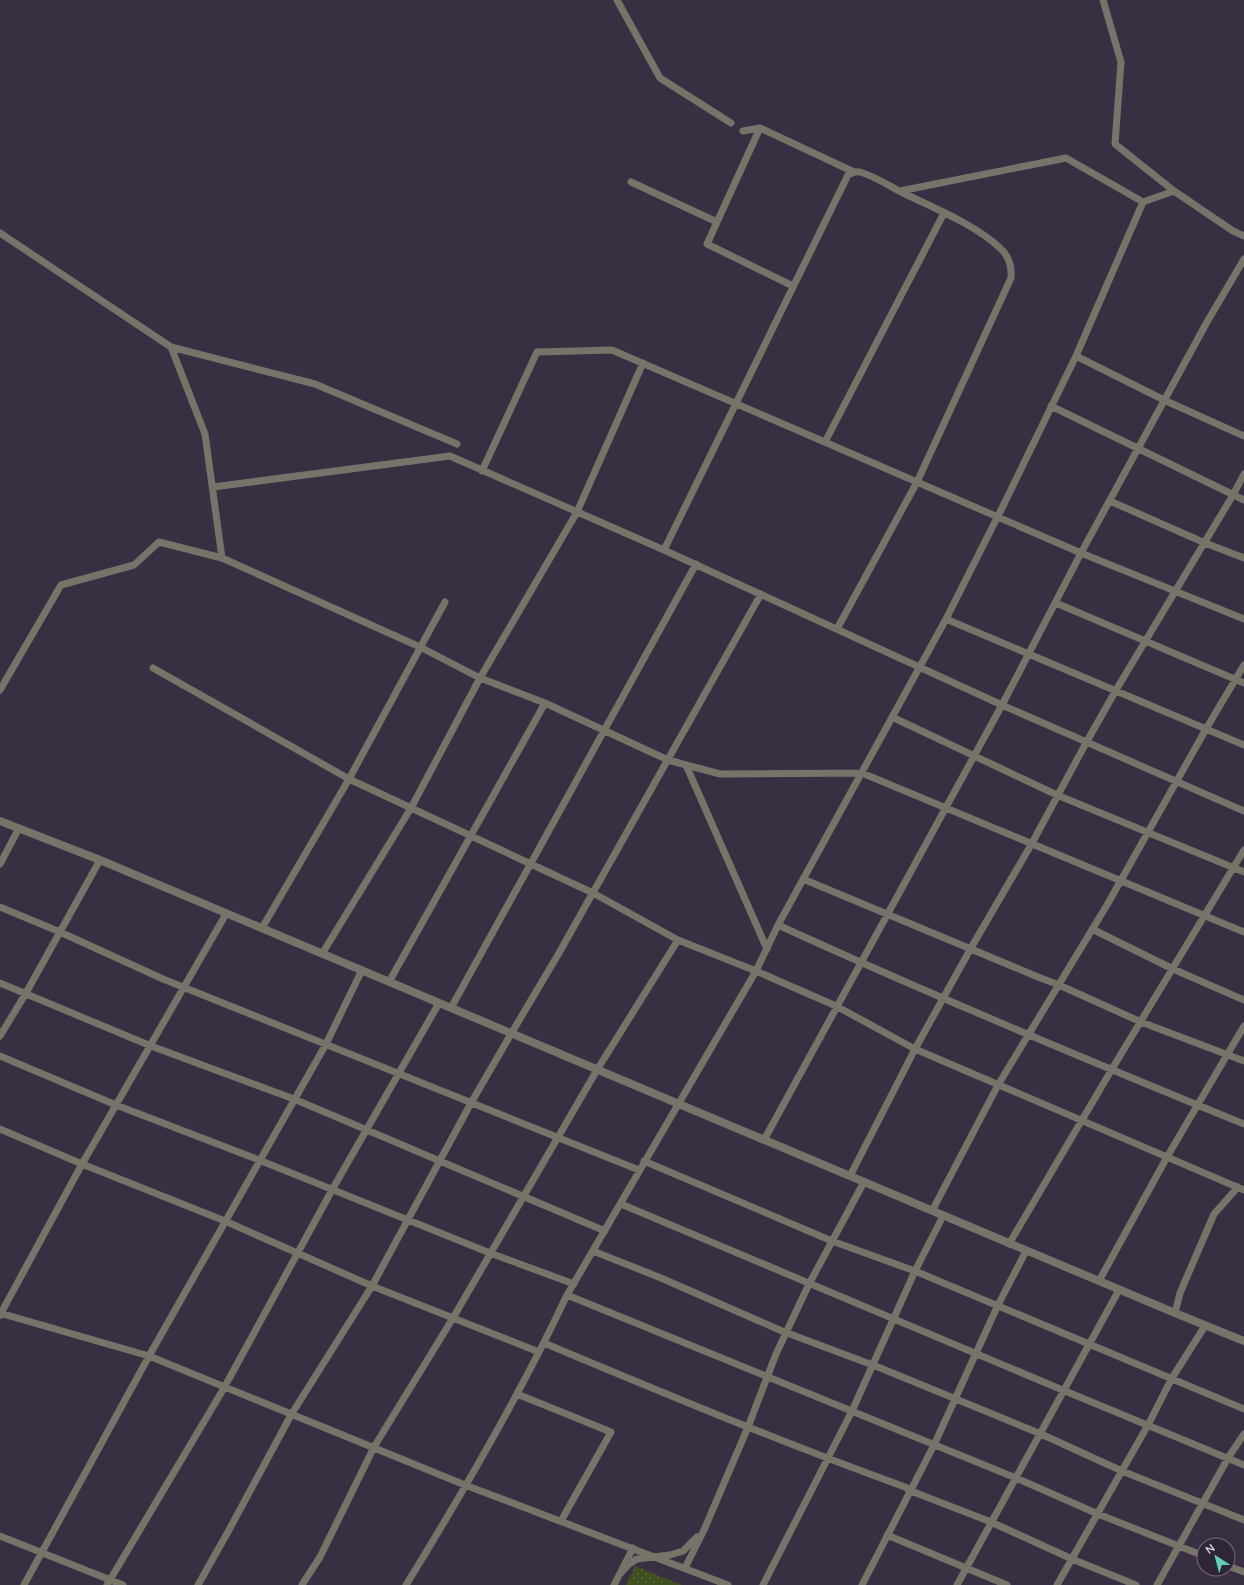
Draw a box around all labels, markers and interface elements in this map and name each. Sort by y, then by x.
north arrow [1196,1537,1236,1577]
text: N [1203,1541,1218,1557]

